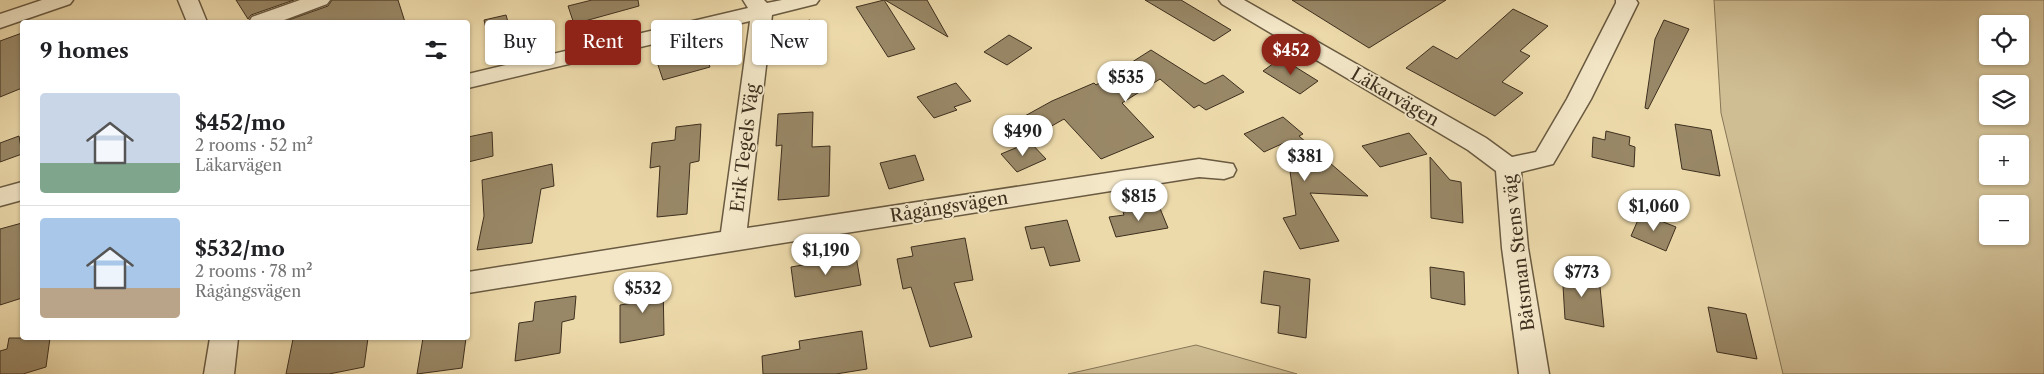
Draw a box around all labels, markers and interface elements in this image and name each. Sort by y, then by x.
map controls [1979,15,2029,245]
button: locate [1979,15,2029,65]
chip: Buy [485,20,555,65]
chip: Rent [565,20,641,65]
chip: Filters [651,20,742,65]
chip: New [752,20,827,65]
pin: $452 [1261,34,1321,76]
icon: filters [422,36,450,64]
text: 9 homes [40,38,129,63]
text: $452 [1273,40,1309,60]
pin: $535 [1096,61,1156,103]
street label: Läkarvägen [1347,63,1443,131]
text: $535 [1108,67,1144,87]
button: layers [1979,75,2029,125]
street label: Erik Tegels Väg [726,82,764,213]
text: $452/mo [195,110,285,135]
icon: home [80,113,140,173]
pin: $490 [993,114,1053,157]
text: $490 [1004,121,1042,141]
text: 2 rooms · 52 m² [195,135,313,155]
button: + [1979,135,2029,185]
pin: $381 [1275,140,1335,182]
text: $381 [1287,146,1323,166]
text: Läkarvägen [195,155,282,175]
street label: Båtsman Stens väg [1498,173,1540,332]
pin: $815 [1109,180,1169,222]
text: $815 [1122,186,1156,206]
street label: Rågångsvägen [888,187,1010,227]
pin: $1,060 [1613,190,1695,232]
button: − [1979,195,2029,245]
text: $1,060 [1629,196,1679,216]
pin: $1,190 [785,234,867,276]
text: $532/mo [195,236,285,261]
icon: home [80,238,140,298]
text: $1,190 [802,240,850,260]
pin: $773 [1552,256,1612,298]
text: 2 rooms · 78 m² [195,261,313,281]
text: $773 [1565,262,1599,282]
pin: $532 [613,272,673,314]
text: $532 [625,278,661,298]
text: Rågångsvägen [195,281,301,301]

